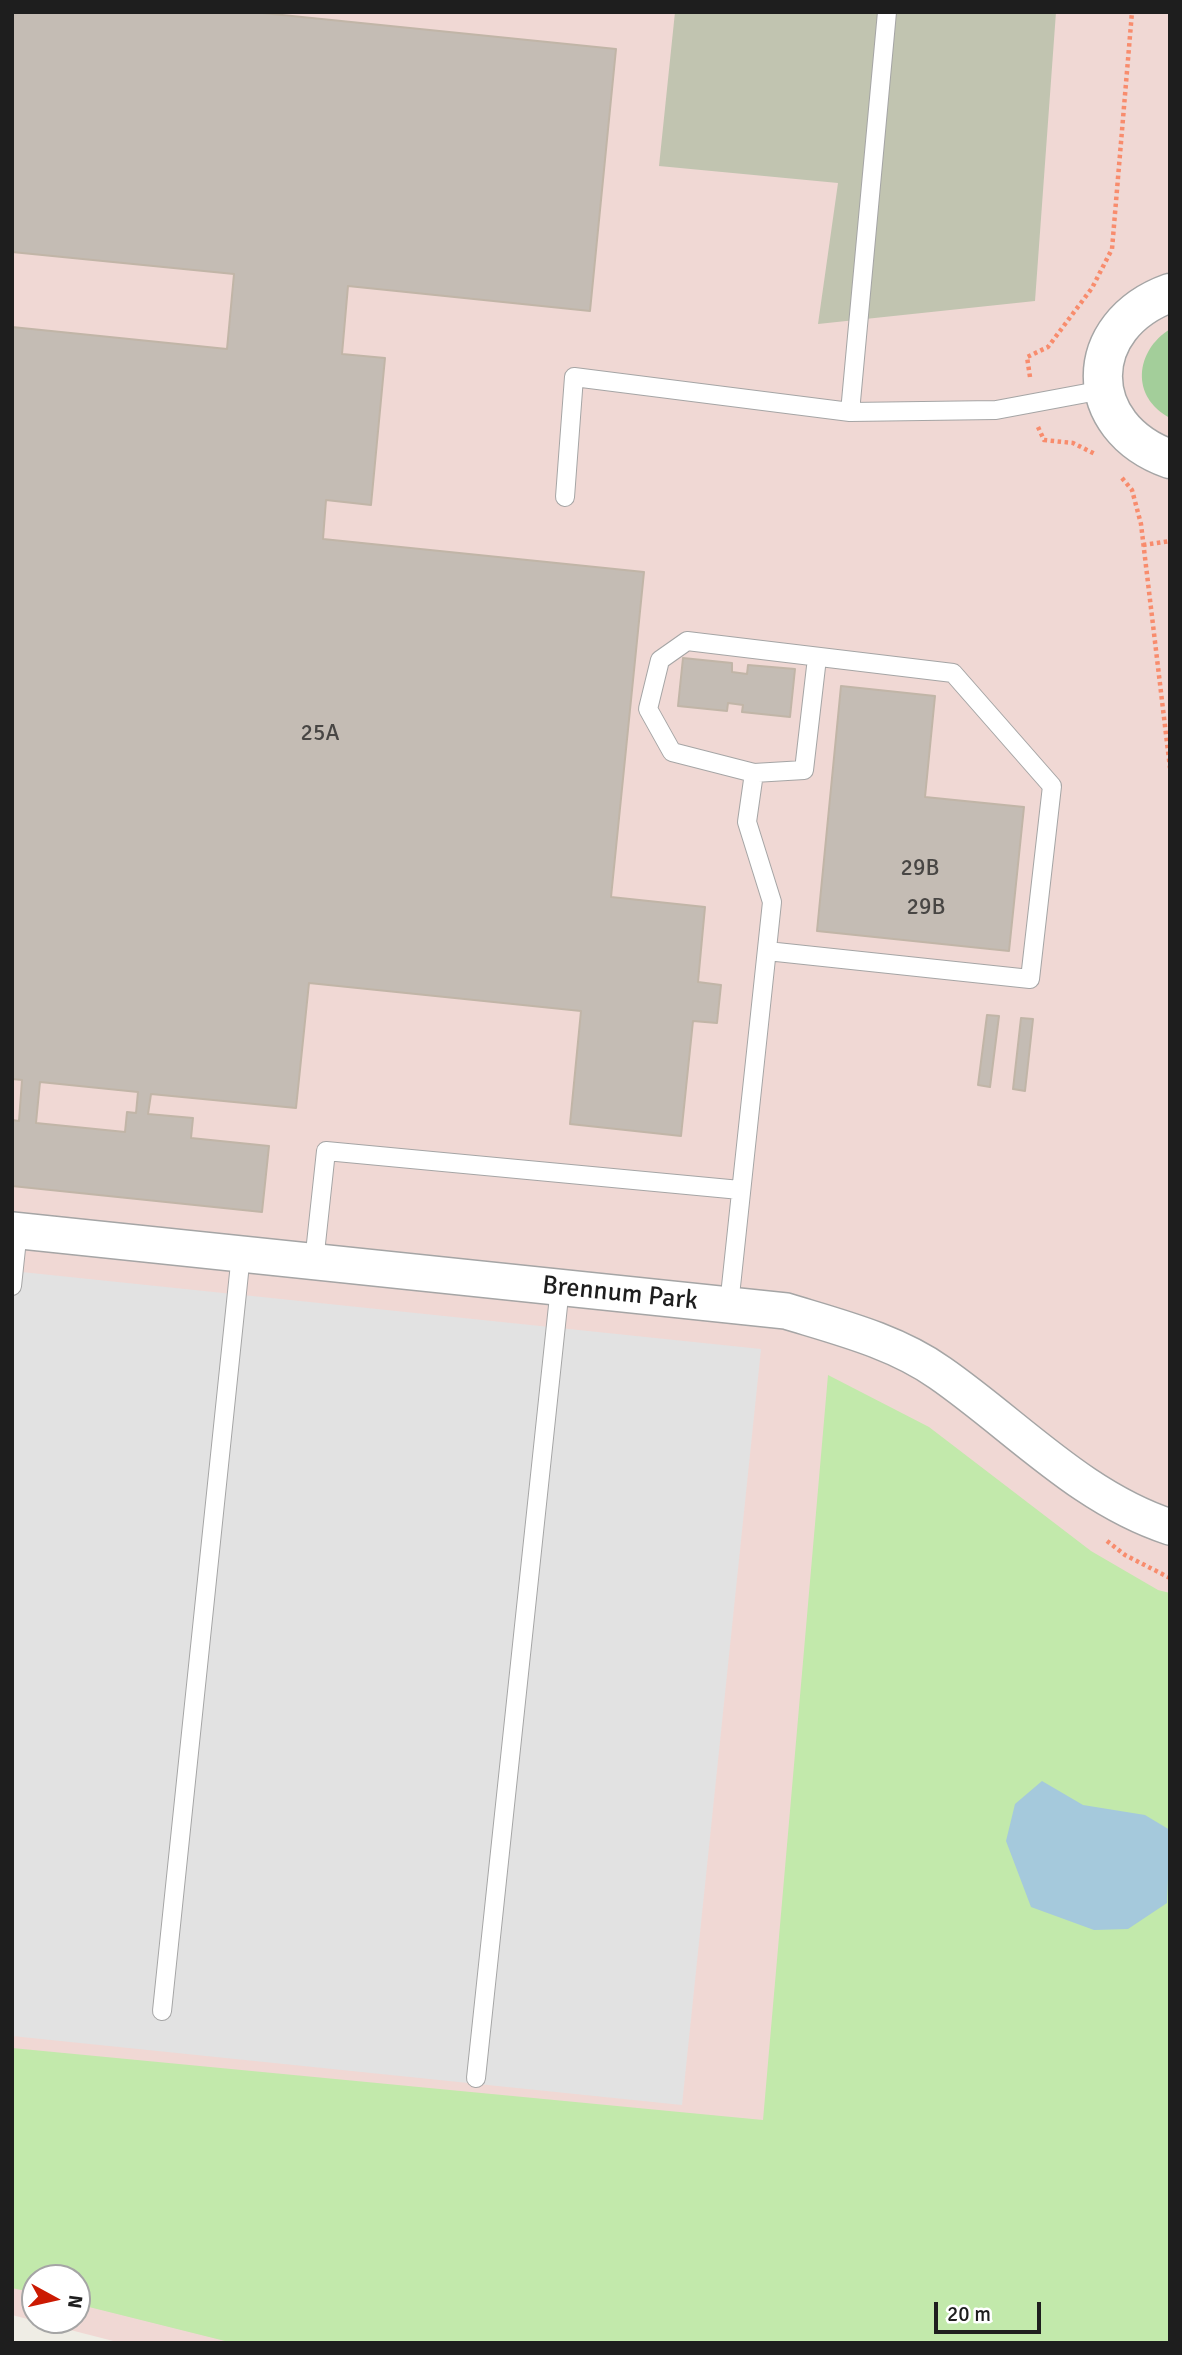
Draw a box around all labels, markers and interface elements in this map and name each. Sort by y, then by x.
house number: 25A [301,720,339,748]
house number: 29B [901,855,939,883]
house number: 29B [907,894,945,922]
street label: Brennum Park [541,1270,699,1318]
north arrow [21,2264,91,2334]
scale bar [937,2288,1044,2332]
text: N [62,2293,88,2310]
text: 20 m [947,2301,991,2327]

